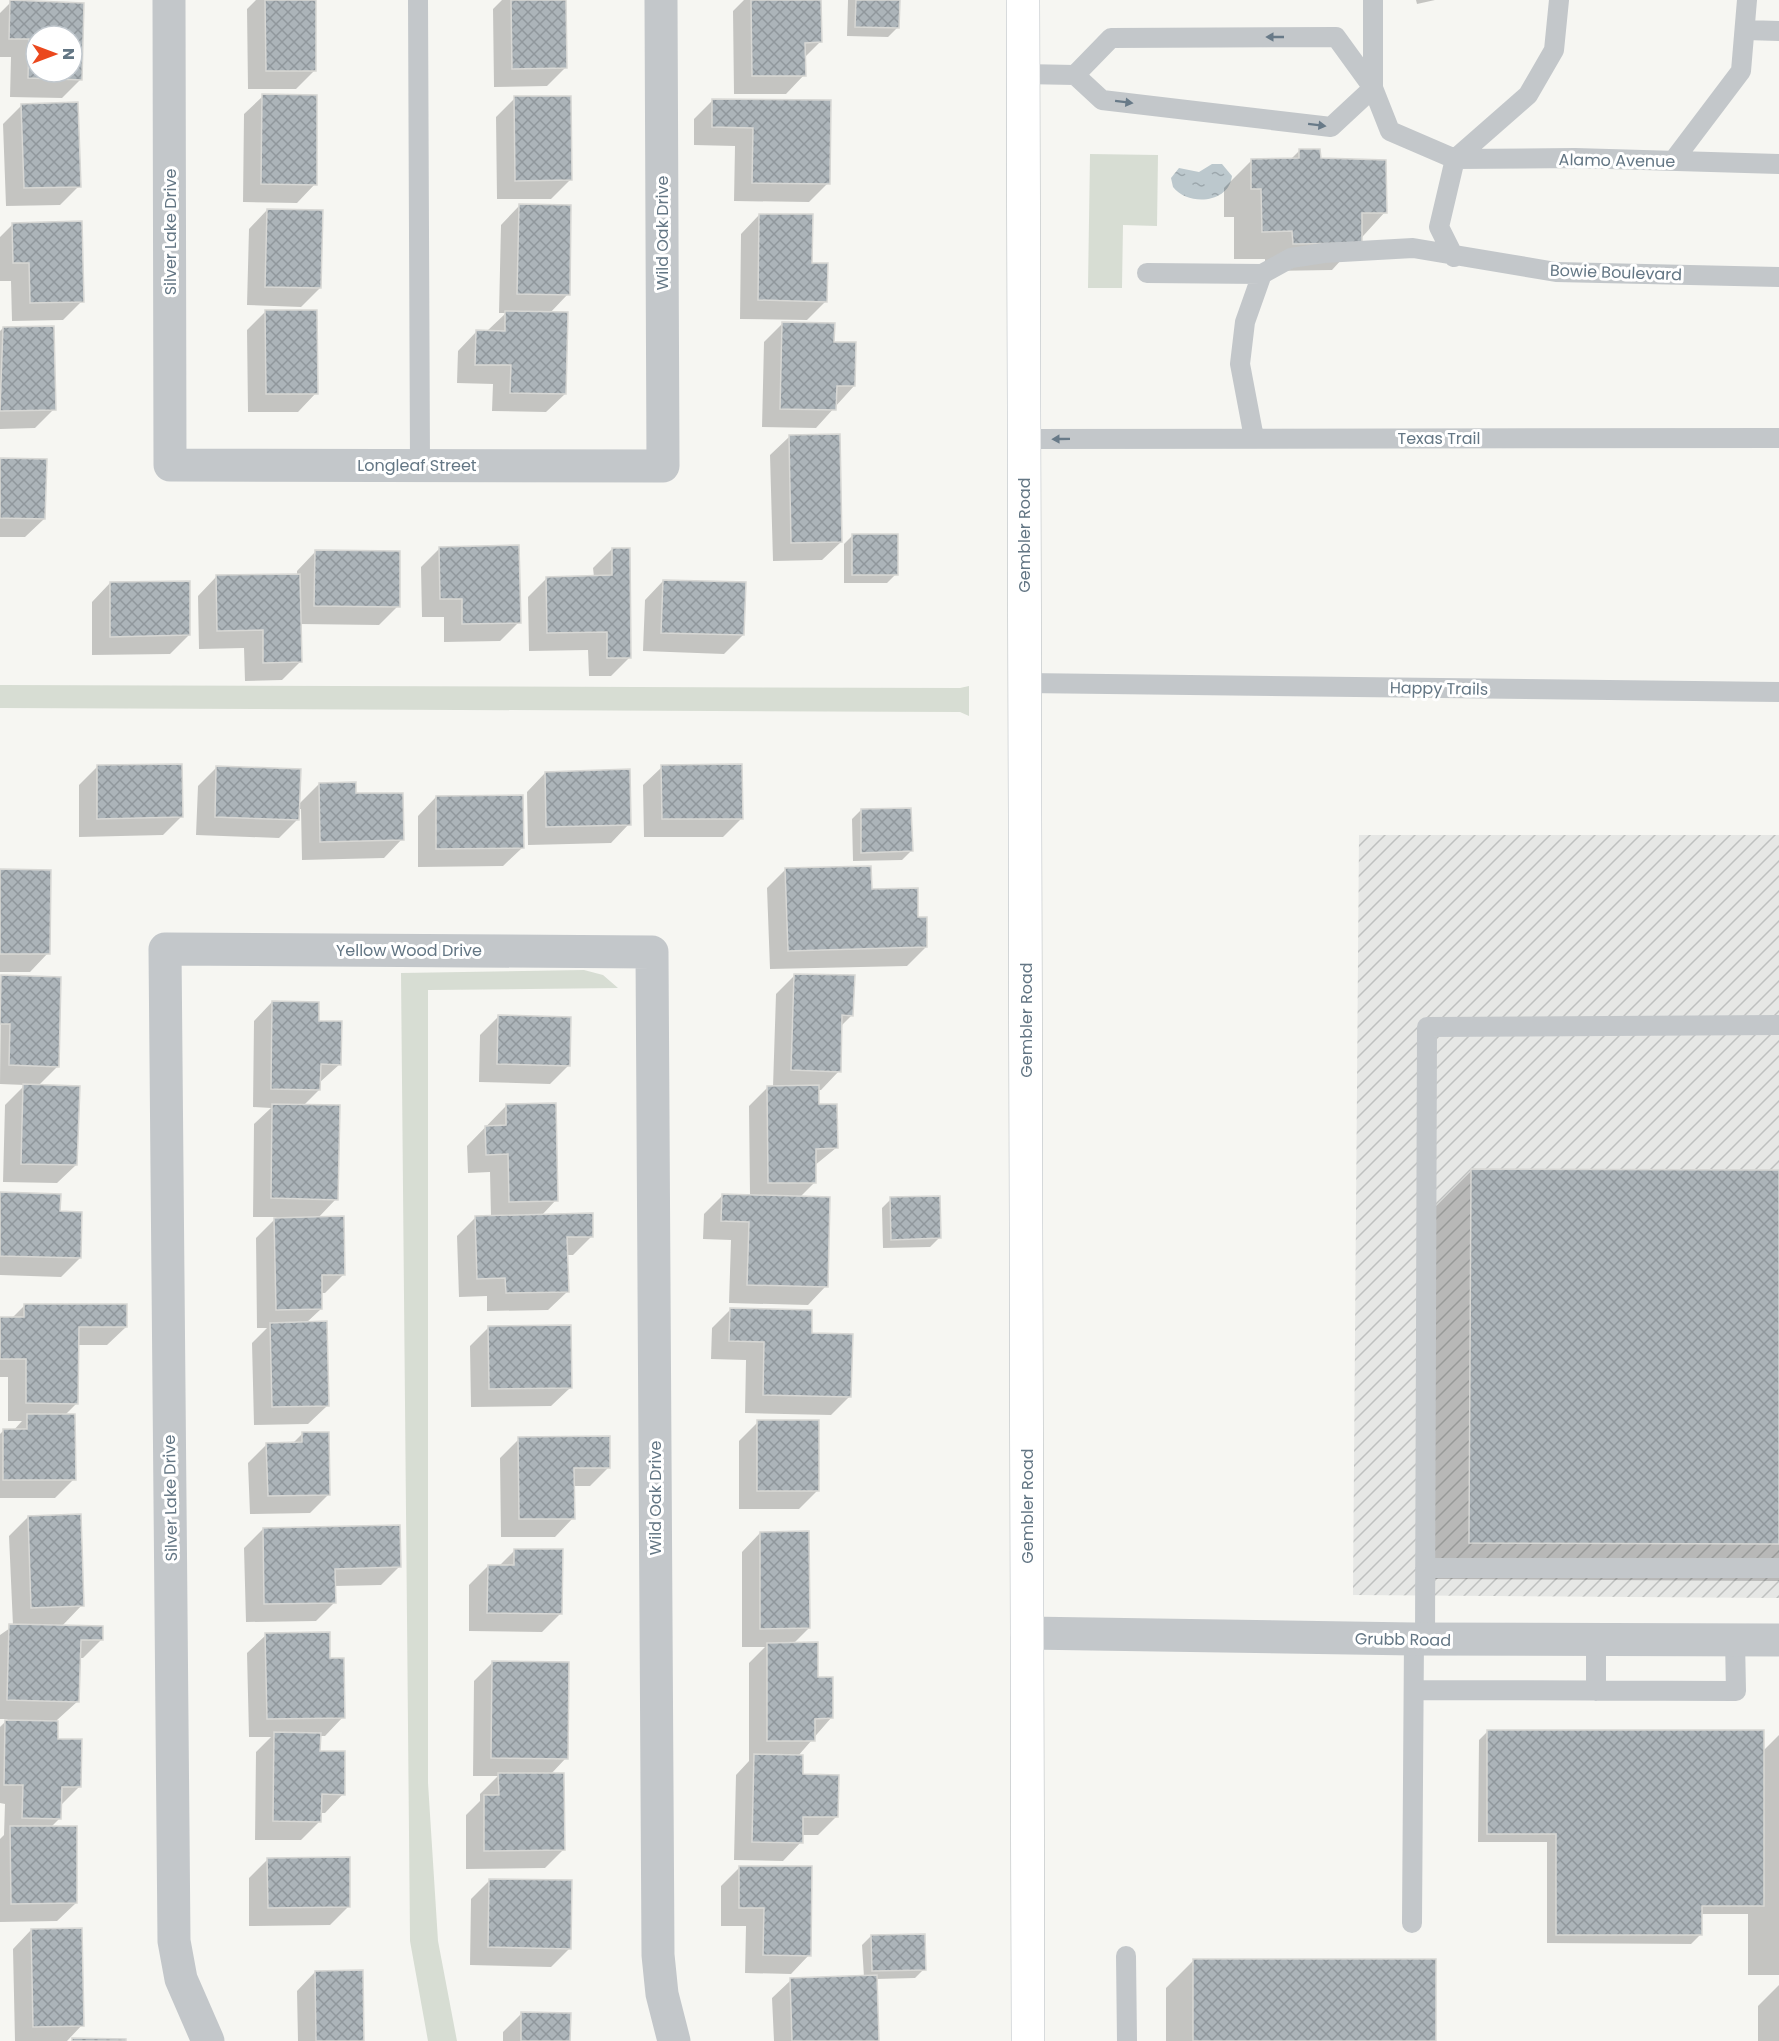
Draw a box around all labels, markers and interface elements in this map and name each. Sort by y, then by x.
north arrow [24,24,84,84]
one-way arrow [1266,32,1285,42]
text: N [57,48,80,60]
one-way arrow [1114,98,1133,107]
one-way arrow [1308,121,1327,130]
street label: Alamo Avenue [1558,148,1676,173]
street label: Silver Lake Drive [159,169,182,295]
street label: Wild Oak Drive [651,176,674,290]
street label: Bowie Boulevard [1550,259,1682,286]
street label: Texas Trail [1398,427,1481,450]
one-way arrow [1052,434,1071,444]
street label: Longleaf Street [357,454,477,477]
street label: Gembler Road [1013,477,1036,593]
street label: Happy Trails [1390,676,1488,701]
street label: Yellow Wood Drive [336,939,482,962]
street label: Gembler Road [1015,962,1038,1078]
street label: Silver Lake Drive [158,1434,183,1562]
street label: Wild Oak Drive [644,1441,667,1555]
street label: Gembler Road [1016,1448,1039,1564]
street label: Grubb Road [1355,1627,1451,1652]

